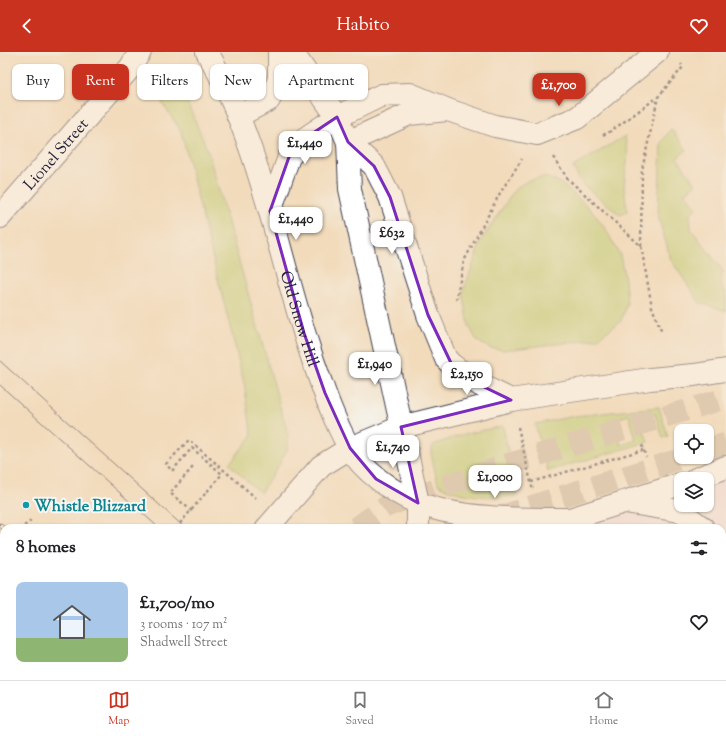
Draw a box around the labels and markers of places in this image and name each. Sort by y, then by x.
pin: £1,700 [526,73,592,107]
pin: £1,440 [272,131,338,165]
pin: £1,440 [263,207,329,241]
pin: £632 [368,221,416,255]
pin: £1,940 [342,352,408,386]
pin: £2,150 [434,362,500,396]
pin: £1,740 [360,435,426,469]
pin: £1,000 [462,465,528,499]
place label: Whistle Blizzard [34,496,147,519]
marker: Whistle Blizzard [21,500,31,510]

